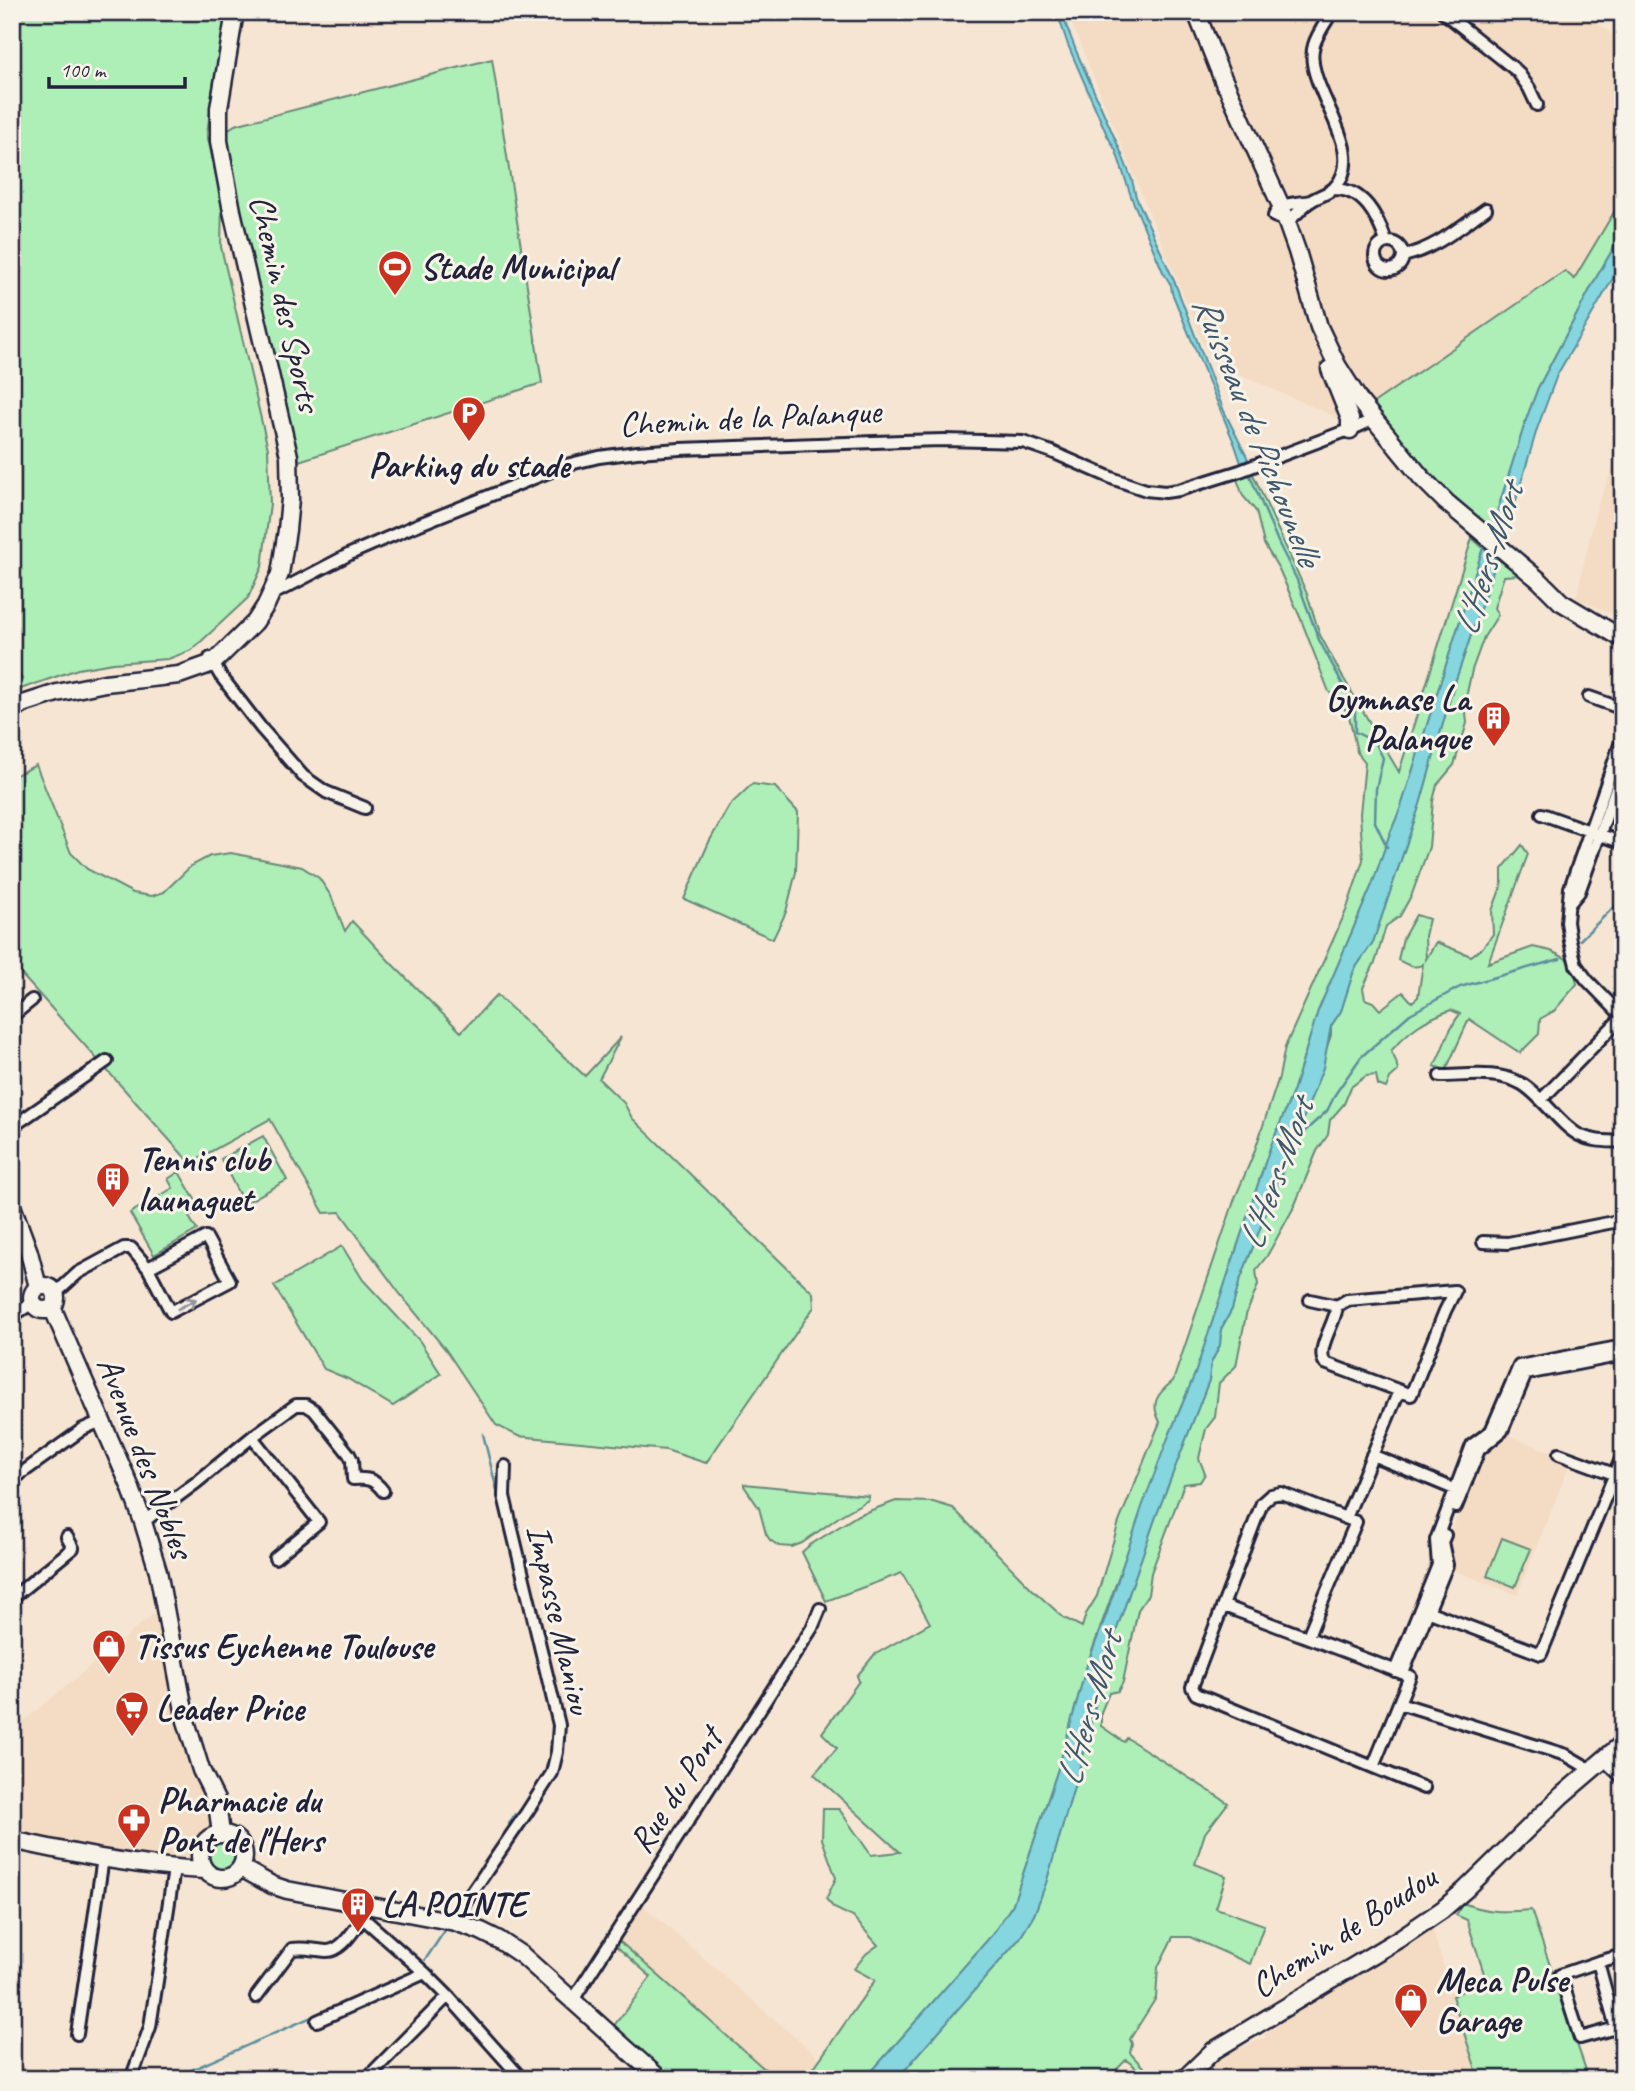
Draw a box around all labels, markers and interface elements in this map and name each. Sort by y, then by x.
scale bar [49,46,186,90]
text: 100 m [60,57,107,83]
street label: Chemin des Sports [239,191,333,419]
place label: Stade Municipal [420,245,621,290]
sports icon: Stade Municipal [376,248,414,297]
water label: Ruisseau de Pichounelle [1182,289,1335,576]
street label: Chemin de la Palanque [618,388,884,447]
parking icon: Parking du stade [450,394,488,443]
place label: Parking du stade [368,443,572,488]
water label: L'Hers-Mort [1441,471,1536,641]
place label: Gymnase La Palanque [1326,676,1473,761]
building icon: Gymnase La Palanque [1475,699,1513,748]
water label: L'Hers-Mort [1227,1086,1327,1256]
place label: Tennis club launaguet [138,1137,272,1222]
building icon: Tennis club launaguet [94,1160,132,1209]
one-way arrow [177,1296,197,1310]
street label: Avenue des Nobles [87,1350,206,1567]
street label: Impasse Maniou [516,1520,604,1720]
water label: L'Hers-Mort [1044,1621,1134,1791]
place label: Tissus Eychenne Toulouse [134,1624,436,1669]
shop icon: Tissus Eychenne Toulouse [90,1627,128,1676]
place label: Leader Price [156,1686,306,1731]
supermarket icon: Leader Price [113,1689,151,1738]
street label: Rue du Pont [618,1715,735,1861]
place label: Pharmacie du Pont de l'Hers [158,1778,327,1863]
pharmacy icon: Pharmacie du Pont de l'Hers [115,1801,153,1850]
street label: Chemin de Boudou [1242,1854,1446,2008]
place label: LA POINTE [382,1882,531,1927]
building icon: LA POINTE [339,1885,377,1934]
place label: Meca Pulse Garage [1436,1958,1571,2043]
shop icon: Meca Pulse Garage [1392,1981,1430,2030]

